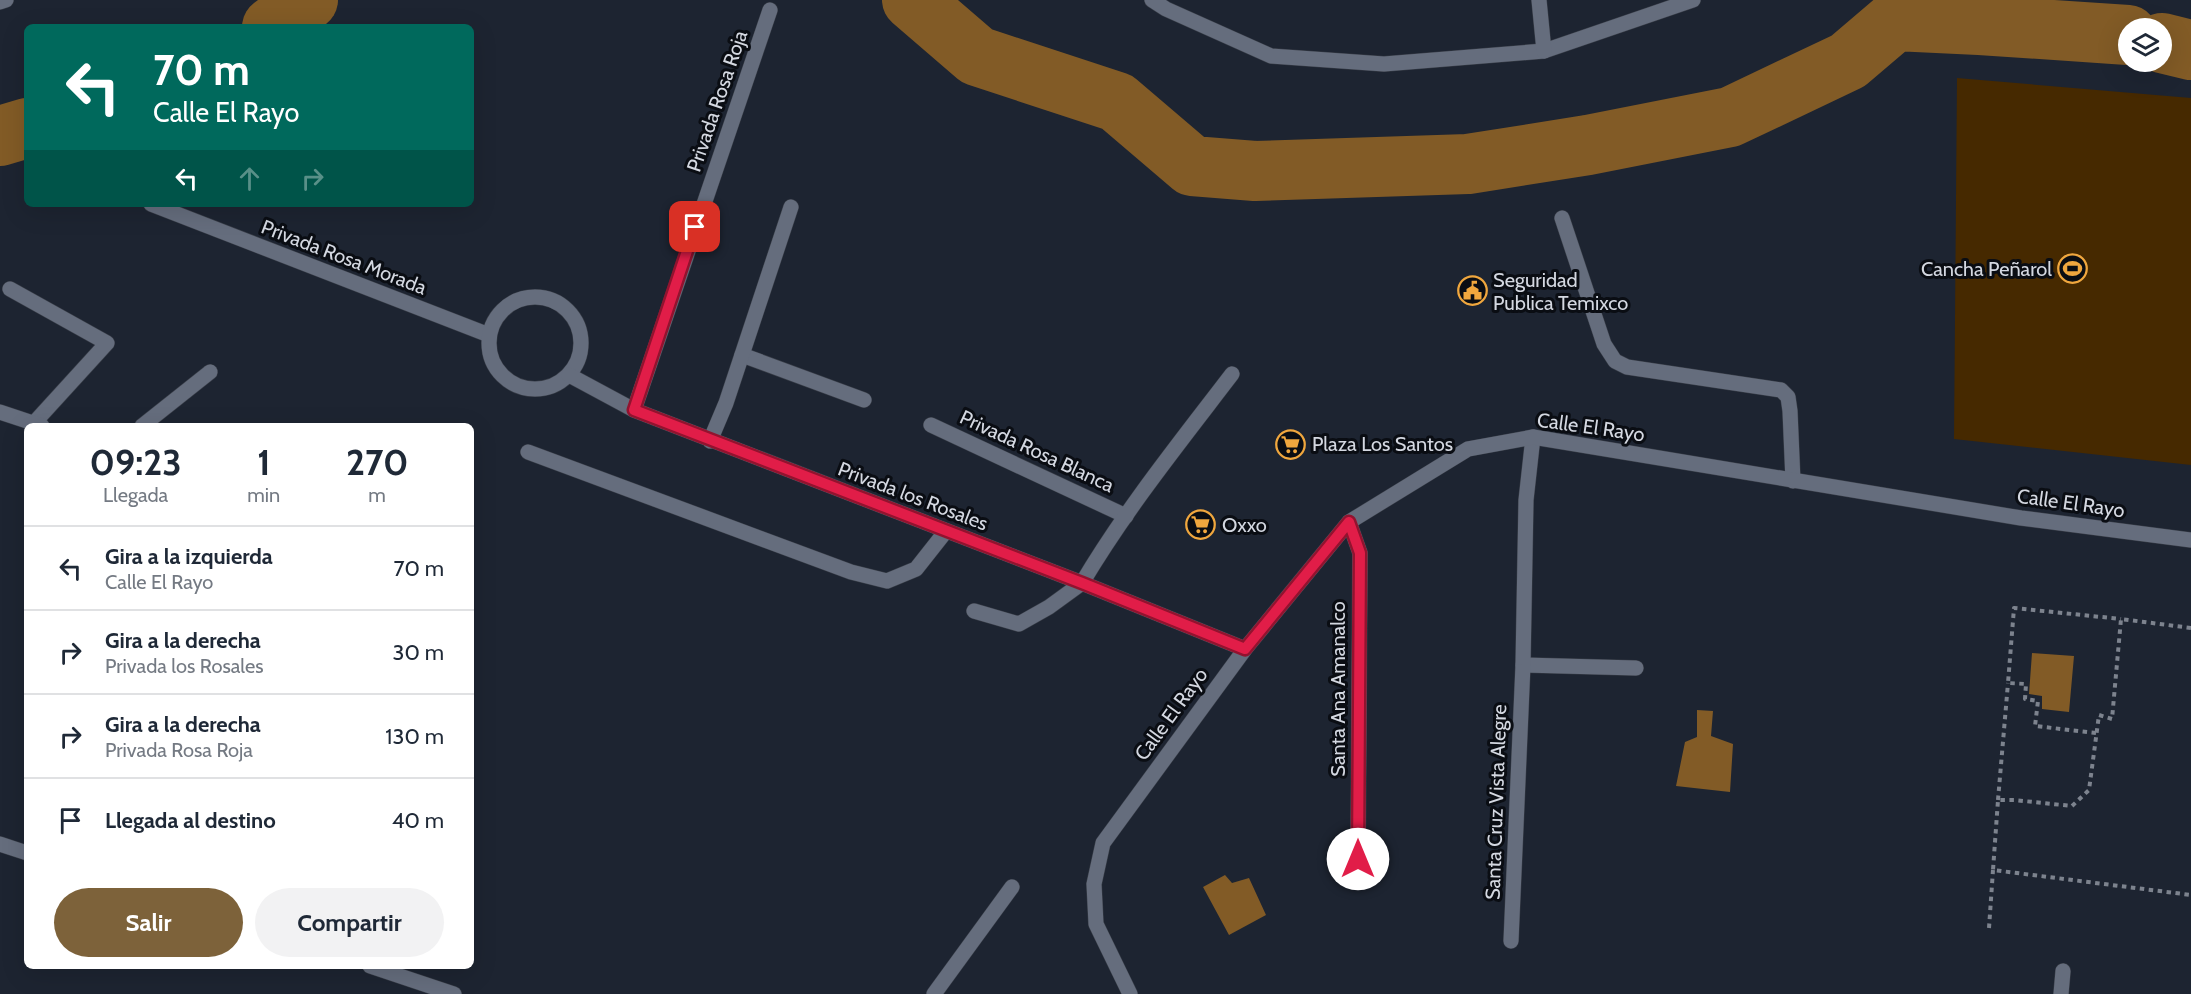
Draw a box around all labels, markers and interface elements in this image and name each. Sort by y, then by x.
map controls [2118,18,2172,72]
button: layers [2118,18,2172,72]
street label: Privada Rosa Roja [682,27,753,175]
text: 70 m [153,44,250,96]
icon: left [54,48,132,126]
text: Calle El Rayo [153,96,299,129]
icon: left [170,162,203,195]
icon: ahead [233,162,266,195]
icon: right [296,162,329,195]
pin [669,201,720,252]
icon: arrive [678,210,711,243]
street label: Privada Rosa Morada [258,214,430,300]
sports icon: Cancha Peñarol [2057,253,2089,285]
place label: Cancha Peñarol [1921,257,2052,281]
place label: Seguridad Publica Temixco [1493,268,1628,315]
public building icon: Seguridad Publica Temixco [1456,275,1488,307]
street label: Privada Rosa Blanca [956,405,1118,497]
street label: Calle El Rayo [1536,408,1646,446]
supermarket icon: Plaza Los Santos [1275,428,1307,460]
place label: Plaza Los Santos [1312,432,1453,456]
text: 09:23 [90,440,182,484]
text: 1 [257,440,270,484]
text: 270 [346,440,408,484]
street label: Privada los Rosales [835,456,991,536]
text: Llegada [103,483,168,507]
text: min [247,483,280,507]
text: m [368,483,386,507]
street label: Calle El Rayo [2016,484,2126,522]
supermarket icon: Oxxo [1185,509,1217,541]
place label: Oxxo [1222,513,1267,537]
text: Gira a la izquierda [105,543,273,570]
icon: left [54,552,87,585]
text: 70 m [394,555,444,582]
text: Calle El Rayo [105,570,213,594]
street label: Santa Ana Amanalco [1326,601,1350,777]
text: Gira a la derecha [105,627,261,654]
icon: right [54,636,87,669]
text: 30 m [392,639,444,666]
text: Privada los Rosales [105,654,263,678]
street label: Calle El Rayo [1129,663,1213,765]
street label: Santa Cruz Vista Alegre [1481,704,1511,900]
text: Gira a la derecha [105,711,261,738]
icon: right [54,720,87,753]
text: 130 m [385,723,444,750]
text: Privada Rosa Roja [105,738,253,762]
icon: arrive [54,804,87,837]
text: Llegada al destino [105,807,276,834]
text: 40 m [392,807,444,834]
position arrow [1326,827,1390,891]
button: Salir [54,888,243,957]
button: Compartir [255,888,444,957]

